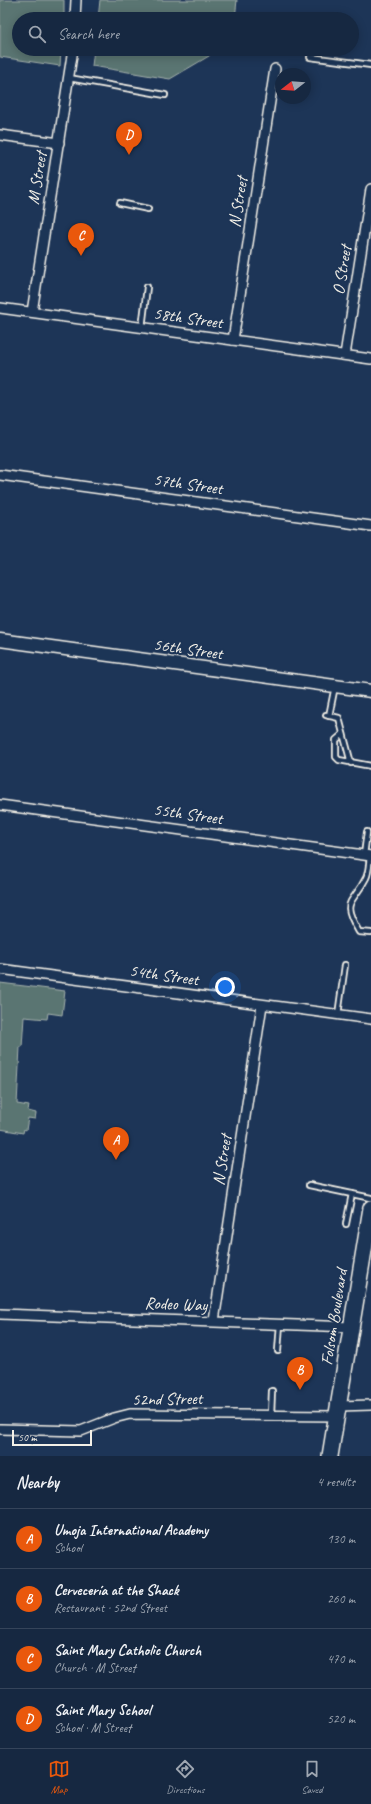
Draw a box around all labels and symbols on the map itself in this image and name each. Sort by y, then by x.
north arrow [275,68,311,104]
pin: D [116,122,142,155]
street label: M Street [22,148,52,206]
street label: N Street [224,173,253,229]
pin: C [68,223,94,256]
street label: O Street [328,242,357,296]
street label: 58th Street [152,303,226,334]
street label: 57th Street [152,469,226,500]
street label: 56th Street [152,634,226,665]
street label: 55th Street [152,799,226,830]
street label: 54th Street [128,960,202,991]
your location [215,977,235,997]
pin: A [103,1127,129,1160]
street label: N Street [208,1131,237,1187]
street label: Folsom Boulevard [316,1265,352,1366]
street label: Rodeo Way [144,1292,209,1316]
pin: B [287,1357,313,1390]
street label: 52nd Street [132,1388,205,1410]
scale bar [12,1428,92,1447]

